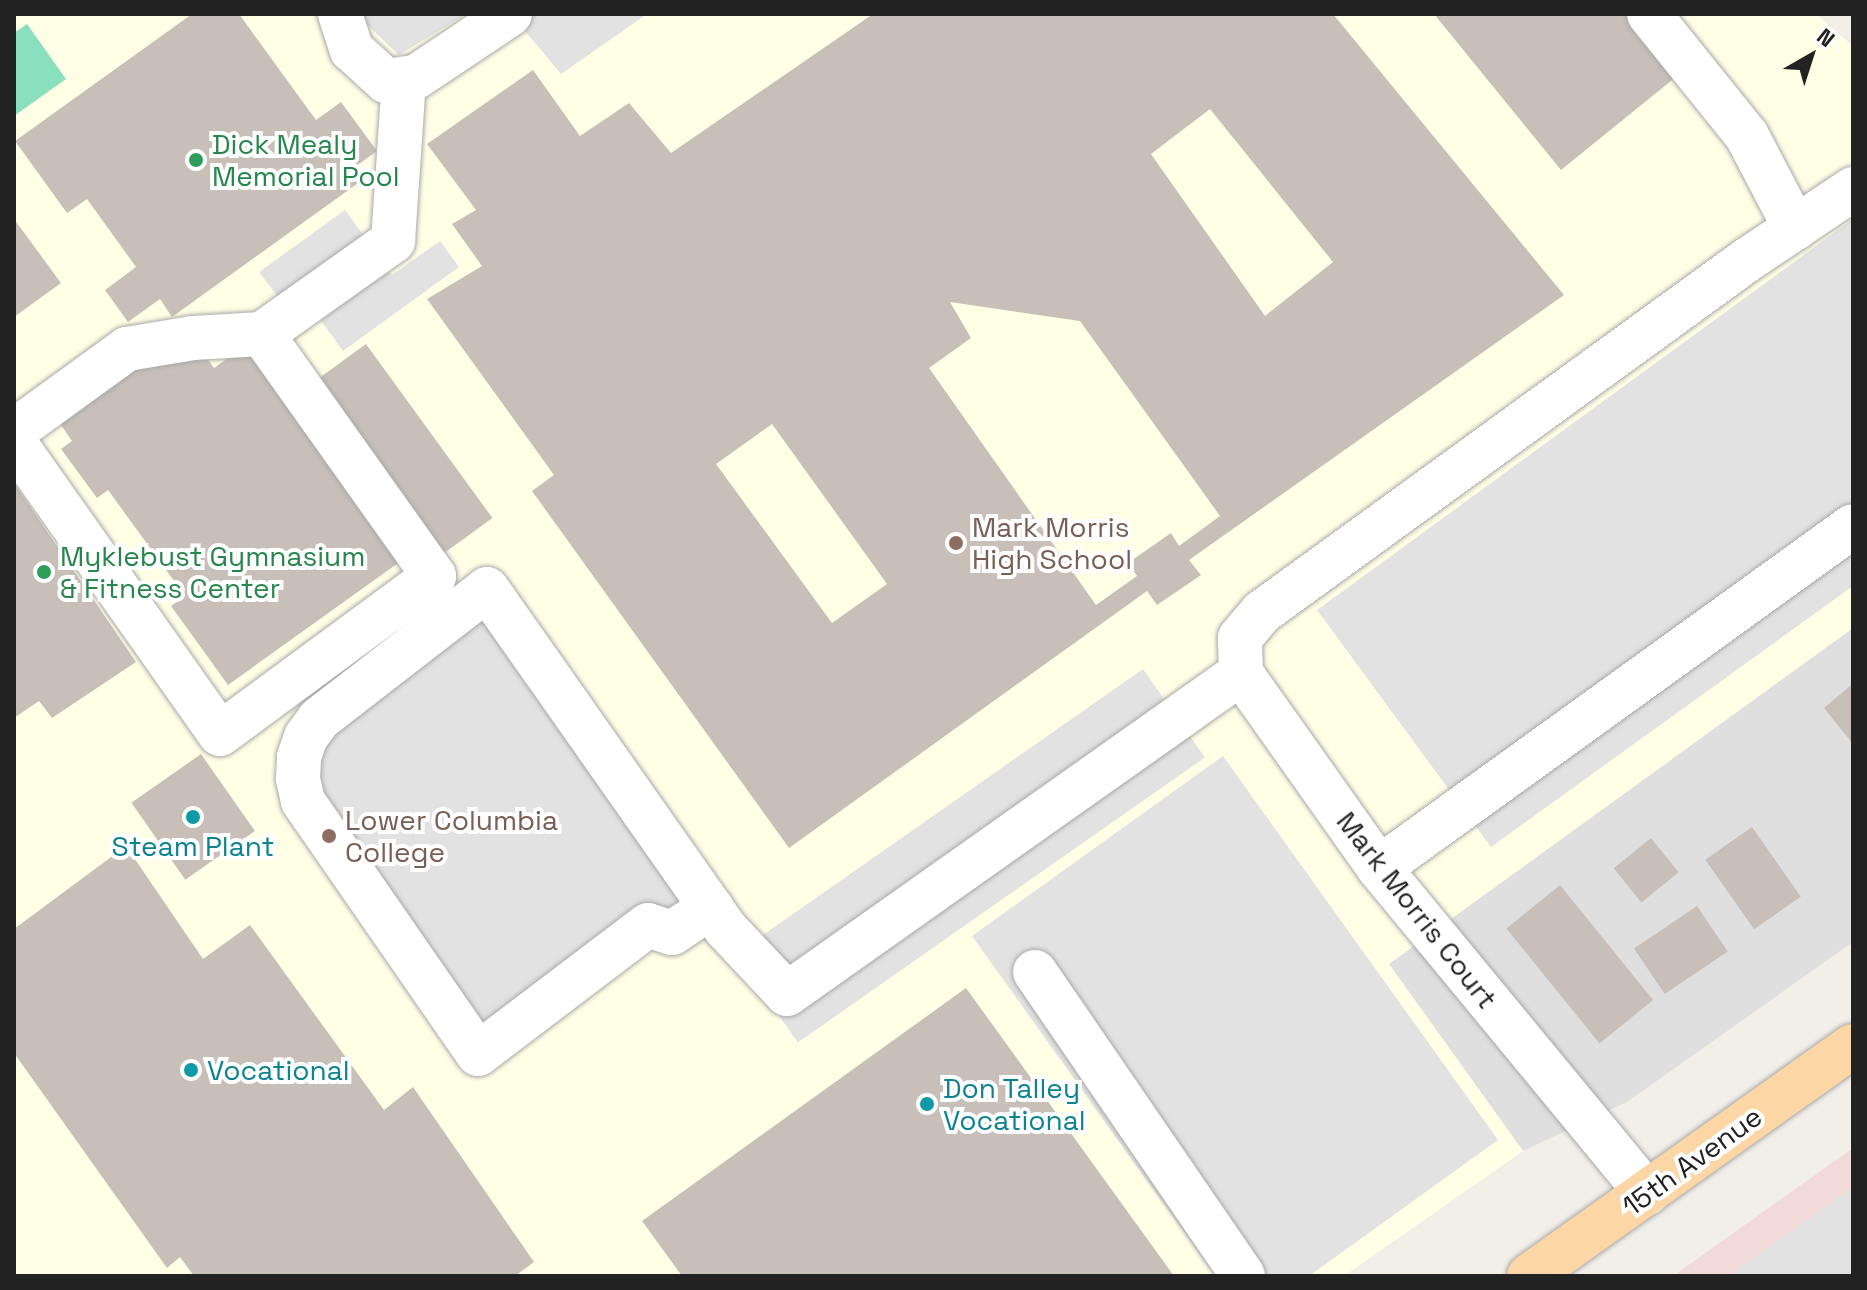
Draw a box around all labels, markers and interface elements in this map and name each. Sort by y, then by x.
north arrow [1771,16,1851,96]
text: N [1812,22,1841,53]
place label: Dick Mealy Memorial Pool [212,127,400,193]
marker: Dick Mealy Memorial Pool [187,151,205,169]
place label: Mark Morris High School [972,510,1132,576]
marker: Mark Morris High School [947,534,965,552]
place label: Myklebust Gymnasium & Fitness Center [60,539,365,605]
marker: Myklebust Gymnasium & Fitness Center [35,563,53,581]
place label: Lower Columbia College [345,803,558,869]
street label: Mark Morris Court [1330,805,1504,1015]
marker: Steam Plant [184,808,202,826]
marker: Lower Columbia College [320,827,338,845]
place label: Steam Plant [112,829,274,863]
place label: Vocational [207,1053,350,1087]
marker: Vocational [182,1061,200,1079]
place label: Don Talley Vocational [943,1071,1086,1137]
marker: Don Talley Vocational [918,1095,936,1113]
street label: 15th Avenue [1616,1099,1768,1223]

